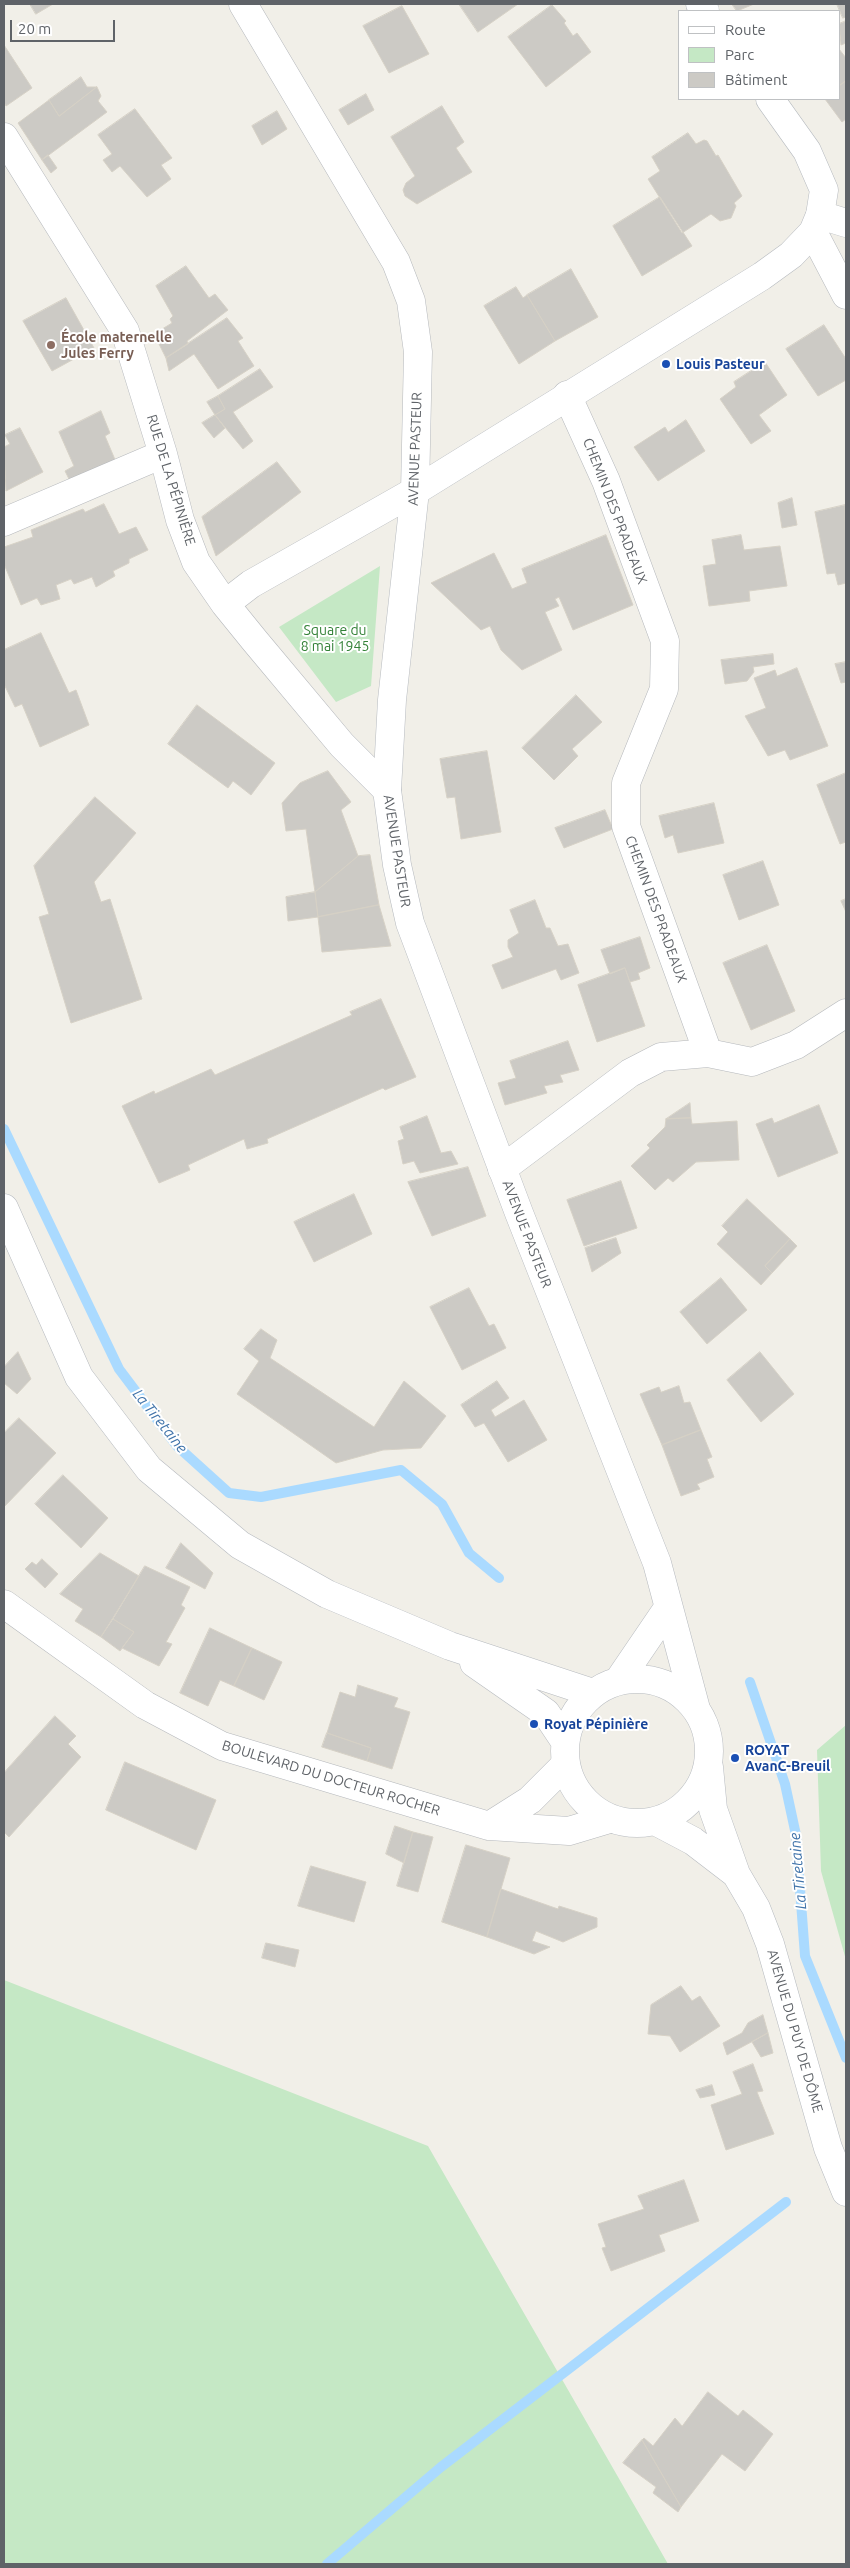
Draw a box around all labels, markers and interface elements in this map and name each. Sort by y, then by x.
scale bar [12,10,118,42]
legend [678,10,840,100]
text: 20 m [18,20,51,37]
text: Route [725,21,766,38]
text: Parc [725,46,754,63]
text: Bâtiment [725,71,787,88]
place label: École maternelle Jules Ferry [61,329,172,362]
marker: École maternelle Jules Ferry [45,339,57,351]
place label: Louis Pasteur [676,356,765,372]
marker: Louis Pasteur [660,358,672,370]
street label: AVENUE PASTEUR [405,392,425,506]
street label: RUE DE LA PÉPINIÈRE [143,412,199,548]
street label: CHEMIN DES PRADEAUX [579,436,651,586]
park label: Square du 8 mai 1945 [301,622,369,654]
street label: AVENUE PASTEUR [380,793,414,909]
street label: CHEMIN DES PRADEAUX [622,833,690,985]
street label: AVENUE PASTEUR [499,1178,555,1290]
water label: La Tiretaine [129,1385,191,1457]
place label: Royat Pépinière [544,1716,648,1732]
marker: Royat Pépinière [528,1718,540,1730]
street label: BOULEVARD DU DOCTEUR ROCHER [220,1737,442,1819]
place label: ROYAT AvanC-Breuil [745,1742,830,1774]
marker: ROYAT AvanC-Breuil [729,1752,741,1764]
water label: La Tiretaine [786,1832,810,1910]
street label: AVENUE DU PUY DE DÔME [764,1947,826,2115]

